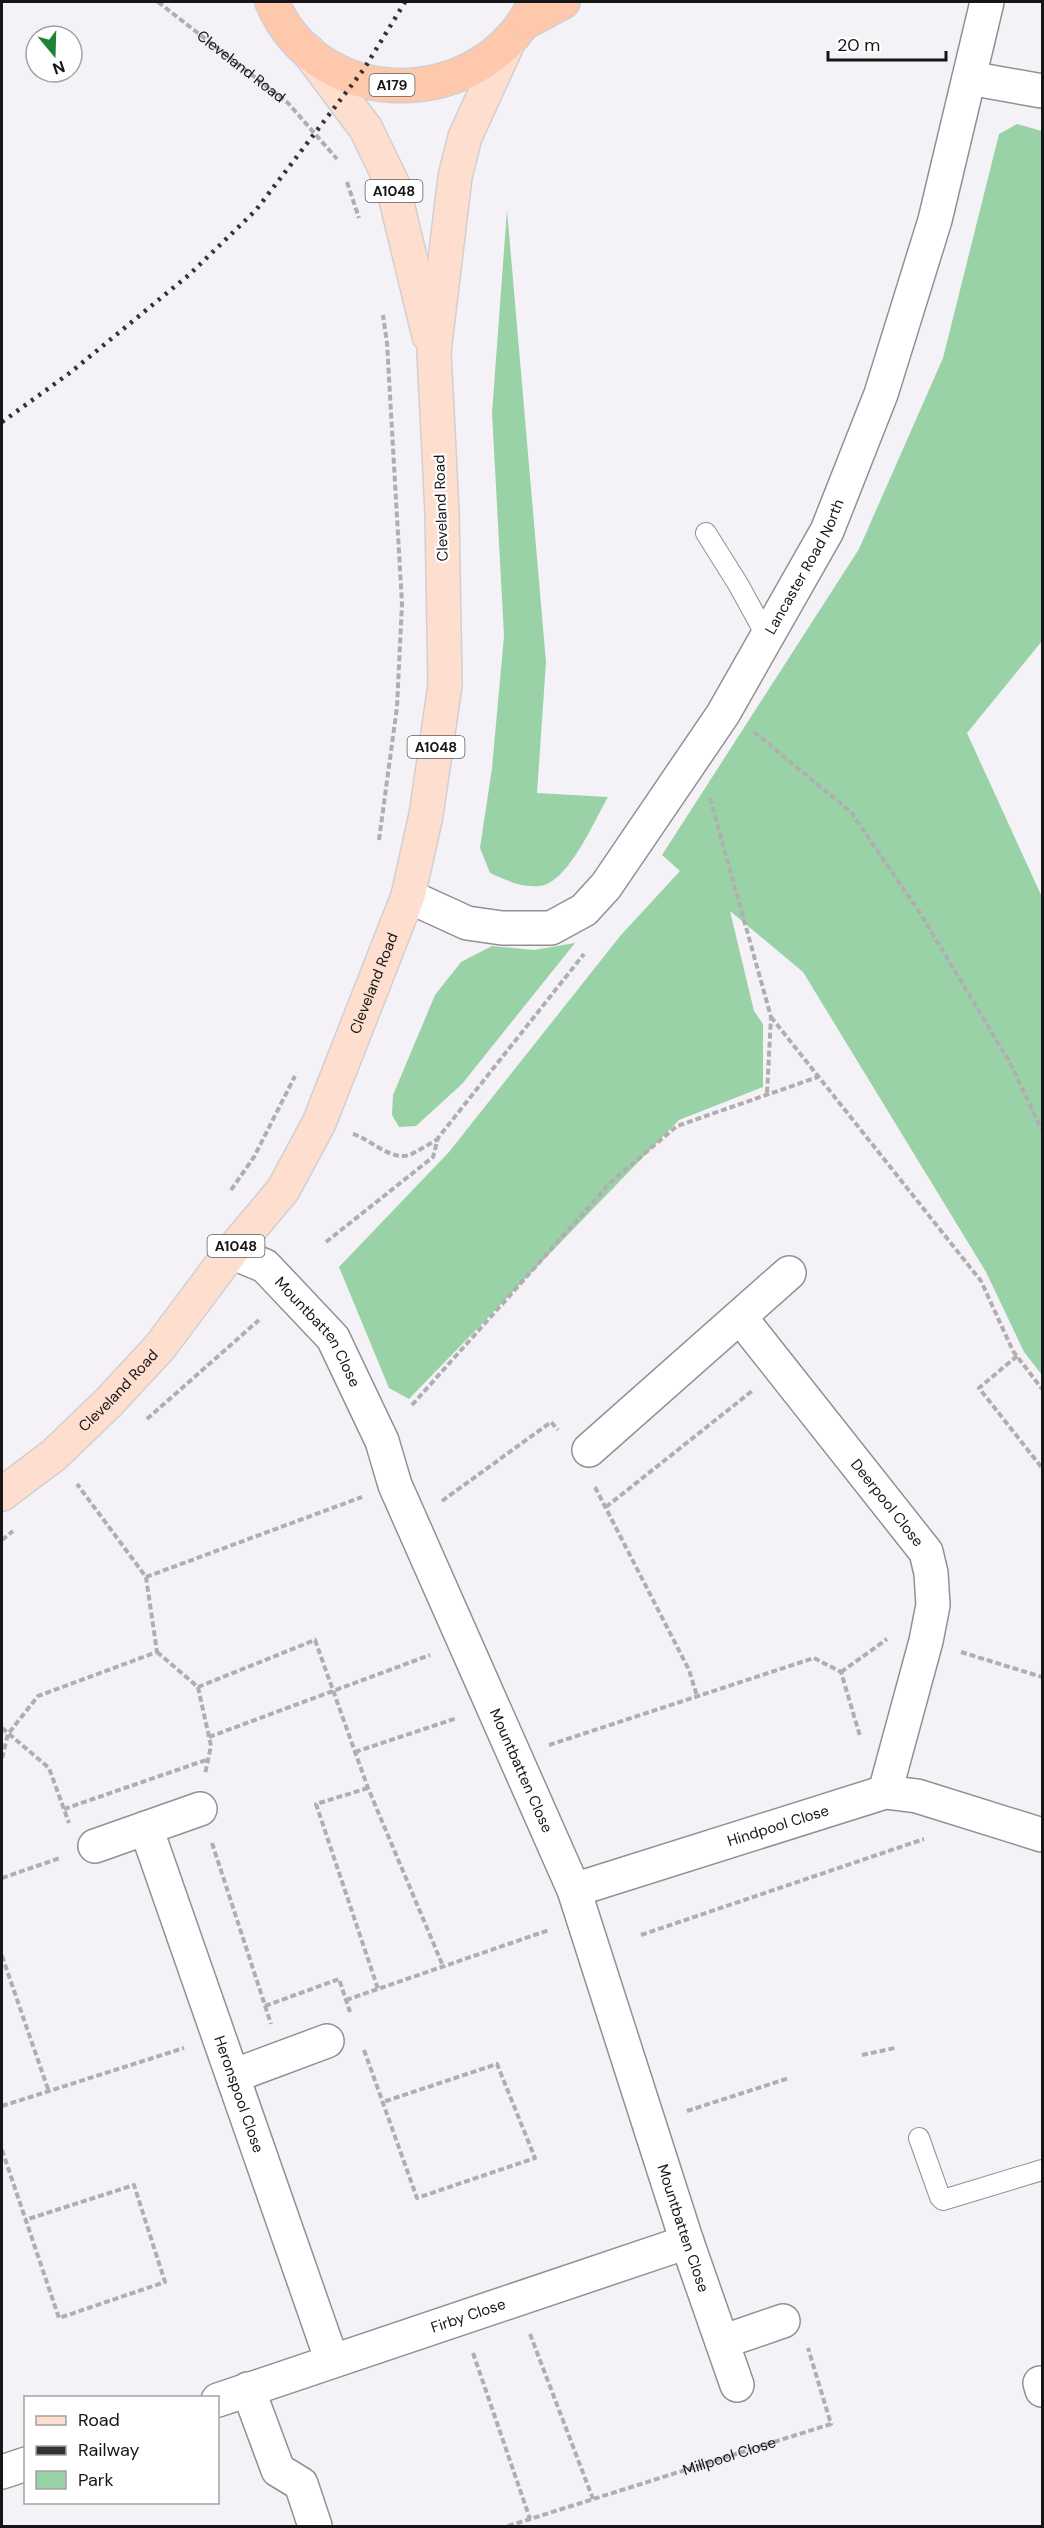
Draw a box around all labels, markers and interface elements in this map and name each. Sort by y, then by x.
north arrow [24,24,84,84]
scale bar [828,24,946,62]
street label: Cleveland Road [193,26,289,107]
text: 20 m [837,33,880,57]
text: N [50,56,68,80]
road number: A179 [370,74,414,96]
road number: A1048 [366,180,422,202]
street label: Cleveland Road [429,454,453,562]
street label: Lancaster Road North [760,496,849,638]
road number: A1048 [408,736,464,758]
street label: Cleveland Road [345,930,403,1037]
road number: A1048 [208,1235,264,1257]
street label: Mountbatten Close [270,1272,365,1390]
street label: Cleveland Road [74,1345,163,1436]
street label: Deerpool Close [846,1455,928,1551]
street label: Mountbatten Close [485,1705,557,1836]
street label: Hindpool Close [725,1800,831,1851]
street label: Heronspool Close [209,2033,269,2155]
street label: Mountbatten Close [653,2162,714,2295]
street label: Firby Close [428,2294,508,2338]
legend [24,2396,219,2504]
text: Road [78,2408,120,2432]
street label: Millpool Close [680,2432,778,2480]
text: Railway [78,2438,140,2462]
text: Park [78,2468,114,2492]

